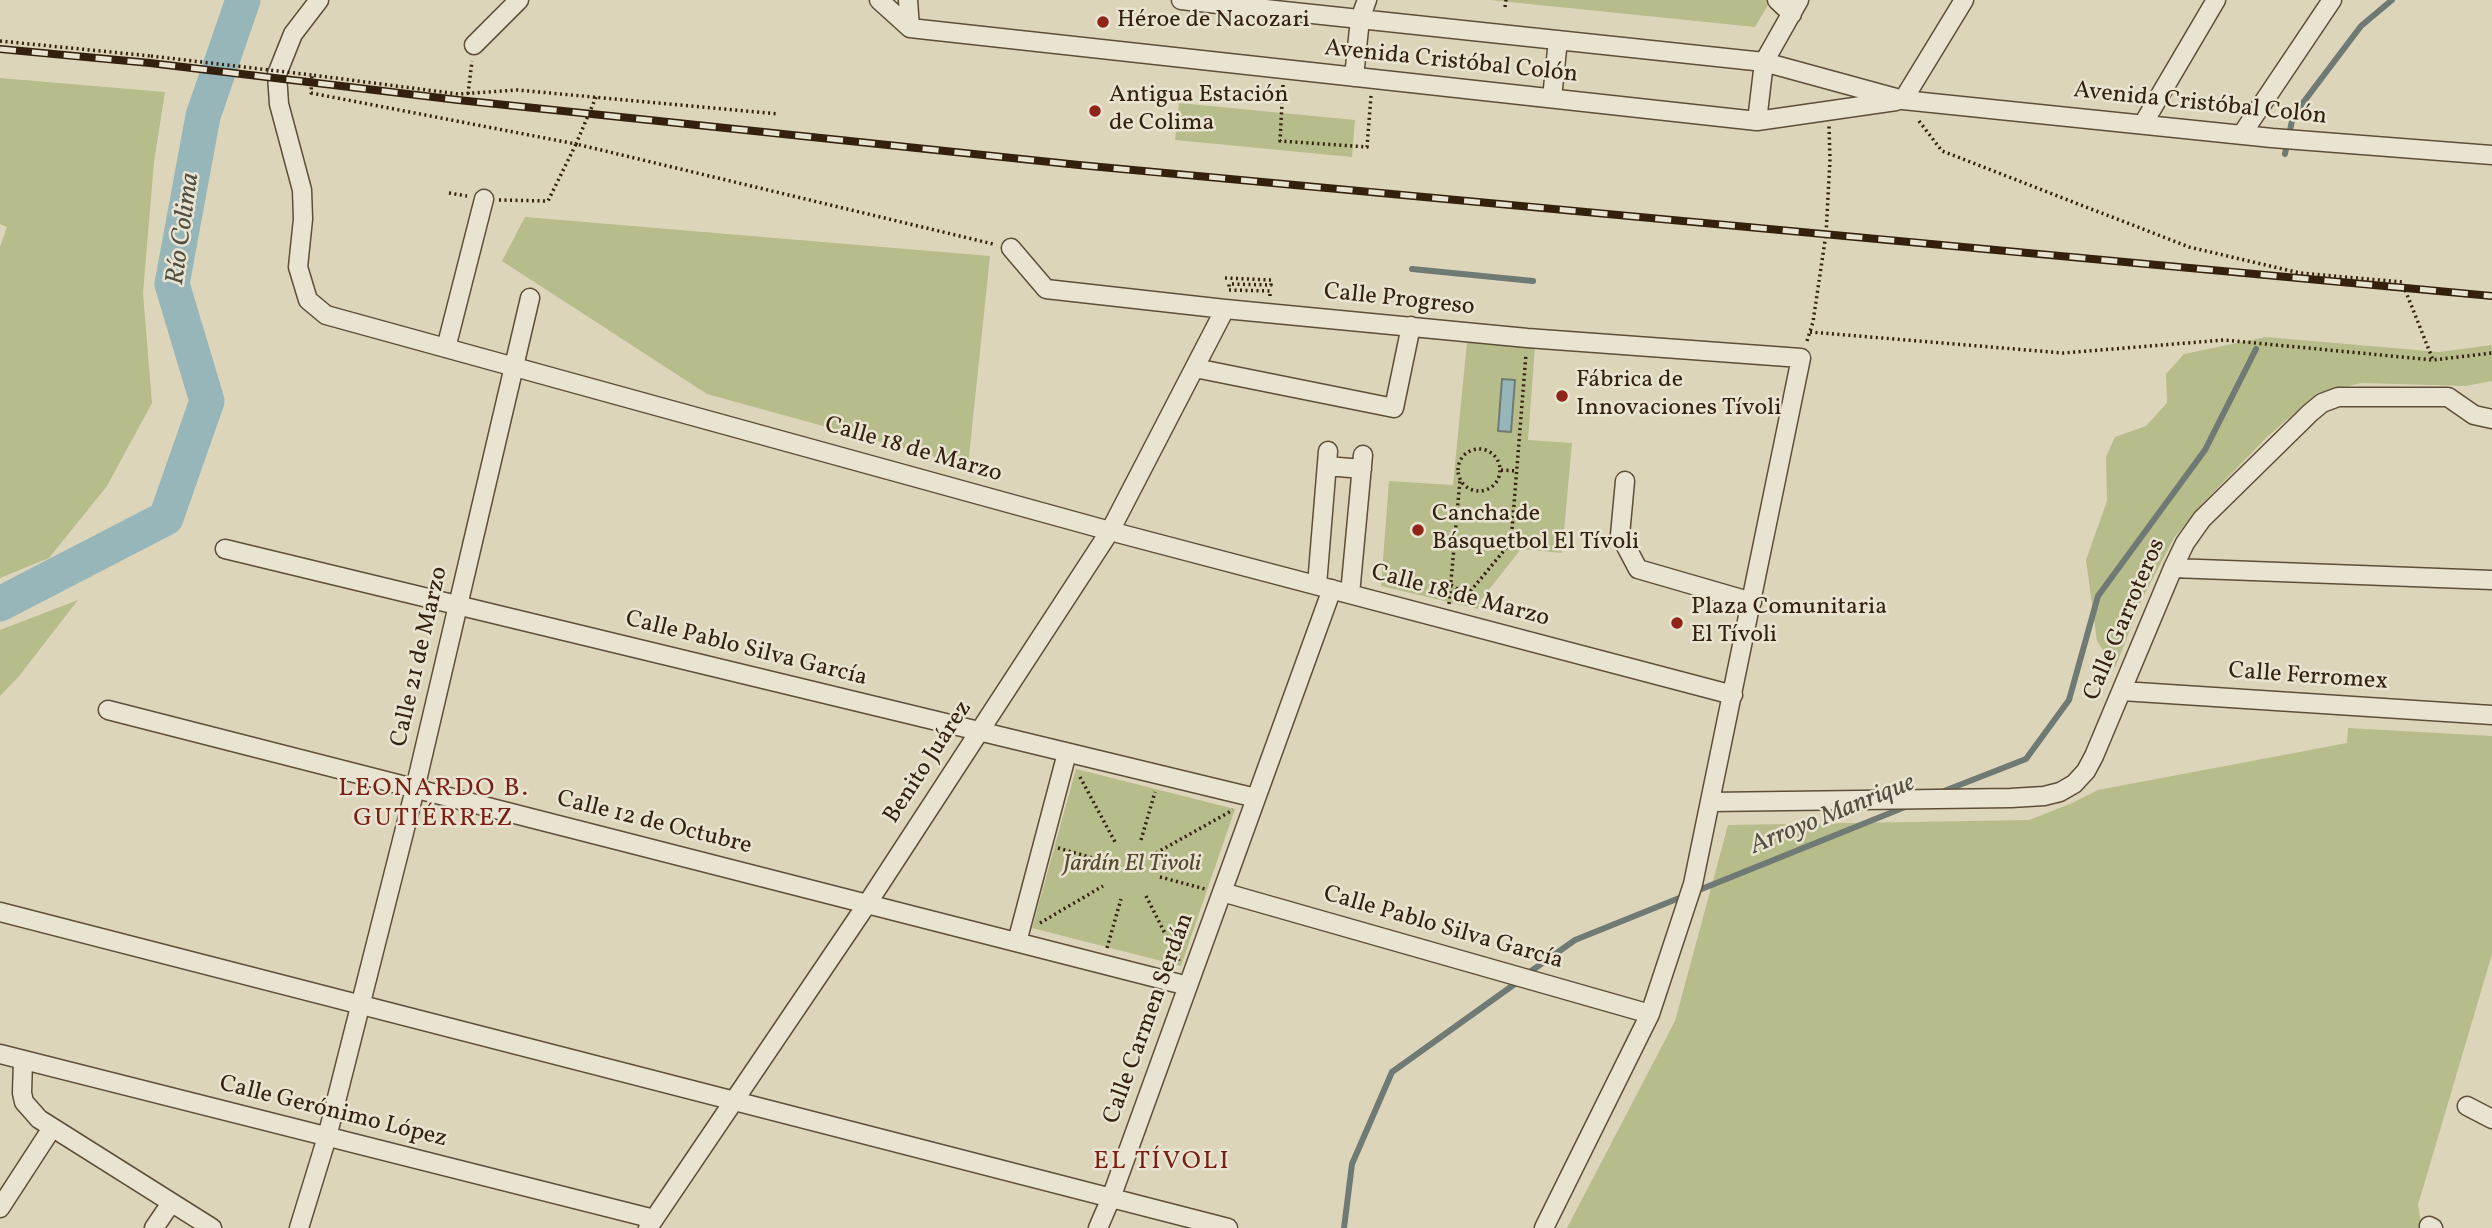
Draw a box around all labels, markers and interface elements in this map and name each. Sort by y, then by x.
place label: Héroe de Nacozari [1117,8,1310,36]
marker: Héroe de Nacozari [1095,14,1111,30]
street label: Avenida Cristóbal Colón [1323,35,1579,91]
street label: Avenida Cristóbal Colón [2072,77,2328,133]
place label: Antigua Estación de Colima [1109,83,1289,139]
marker: Antigua Estación de Colima [1087,103,1103,119]
water label: Río Colima [162,171,208,287]
street label: Calle Progreso [1322,279,1476,323]
place label: Fábrica de Innovaciones Tívoli [1576,368,1781,424]
marker: Fábrica de Innovaciones Tívoli [1554,388,1570,404]
street label: Calle 18 de Marzo [821,412,1005,490]
place label: Cancha de Básquetbol El Tívoli [1432,502,1639,558]
marker: Cancha de Básquetbol El Tívoli [1410,522,1426,538]
street label: Calle Garroteros [2079,535,2173,705]
street label: Calle 18 de Marzo [1368,559,1552,635]
street label: Calle 21 de Marzo [386,564,456,750]
place label: Plaza Comunitaria El Tívoli [1691,595,1887,651]
street label: Calle Pablo Silva García [622,606,870,694]
marker: Plaza Comunitaria El Tívoli [1669,615,1685,631]
street label: Calle Ferromex [2227,658,2389,698]
street label: Benito Juárez [879,696,979,830]
water label: Arroyo Manrique [1746,769,1920,863]
district label: LEONARDO B. GUTIÉRREZ [340,774,528,836]
street label: Calle 12 de Octubre [554,786,754,862]
park label: Jardín El Tivoli [1063,852,1201,880]
street label: Calle Pablo Silva García [1320,881,1566,977]
street label: Calle Carmen Serdán [1098,910,1202,1128]
street label: Calle Gerónimo López [216,1071,450,1155]
district label: EL TÍVOLI [1094,1147,1230,1179]

